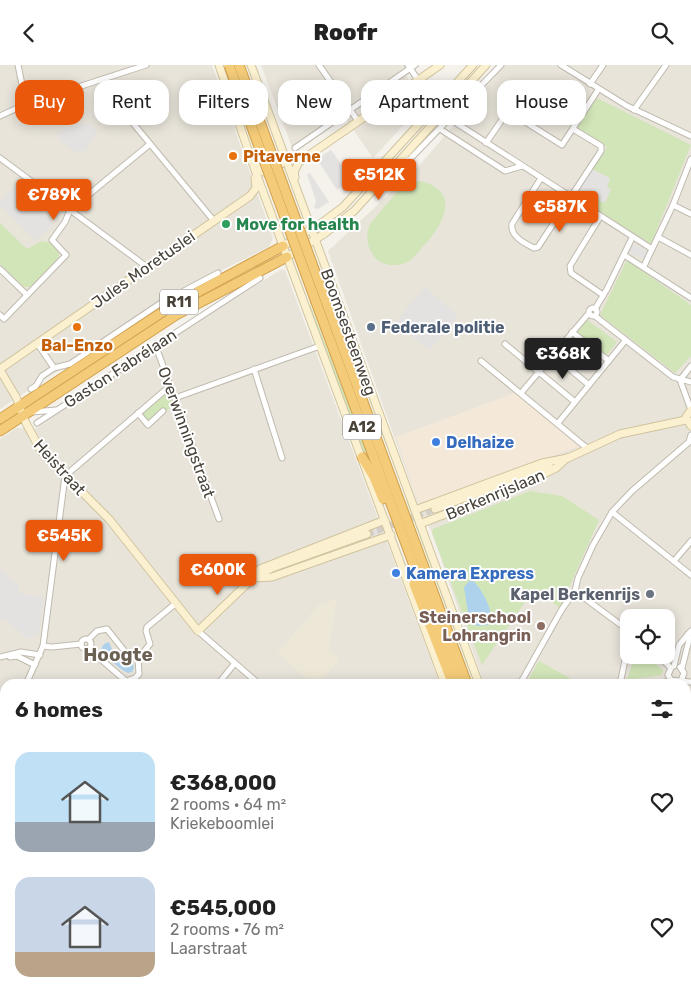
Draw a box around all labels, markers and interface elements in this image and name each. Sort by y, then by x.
icon: back [15,19,43,47]
text: Roofr [314,19,377,46]
icon: search [648,19,676,47]
chip: Buy [15,80,84,125]
chip: Rent [94,80,169,125]
chip: Filters [179,80,268,125]
chip: New [278,80,351,125]
chip: Apartment [361,80,487,125]
chip: House [497,80,586,125]
place label: Pitaverne [243,147,321,166]
marker: Pitaverne [227,150,239,162]
pin: €512K [344,159,414,201]
text: €512K [353,165,405,184]
pin: €789K [19,179,89,221]
text: €789K [27,185,81,204]
pin: €587K [525,191,595,233]
text: €587K [533,197,587,216]
place label: Move for health [236,215,359,234]
marker: Move for health [220,218,232,230]
street label: Jules Moretuslei [88,227,199,312]
street label: Boomsesteenweg [317,266,380,398]
road number: R11 [160,289,198,315]
place label: Federale politie [381,318,504,337]
marker: Bal-Enzo [71,321,83,333]
marker: Federale politie [365,321,377,333]
street label: Gaston Fabrélaan [60,325,180,412]
place label: Bal-Enzo [41,336,113,355]
pin: €368K [528,337,598,380]
text: €368K [536,344,590,363]
street label: Overwinningstraat [154,364,219,500]
road number: A12 [343,415,381,439]
place label: Delhaize [446,433,514,452]
street label: Heistraat [30,436,90,499]
marker: Delhaize [430,436,442,448]
street label: Berkenrijslaan [443,465,548,524]
pin: €545K [29,519,99,562]
text: €545K [37,526,91,545]
pin: €600K [183,553,253,596]
text: €600K [190,560,246,579]
place label: Kamera Express [406,564,534,583]
marker: Kamera Express [390,567,402,579]
place label: Kapel Berkenrijs [510,585,640,604]
marker: Kapel Berkenrijs [644,588,656,600]
place label: Steinerschool Lohrangrin [419,608,531,645]
map controls [620,609,675,664]
button: locate [620,609,675,664]
marker: Steinerschool Lohrangrin [535,620,547,632]
district label: Hoogte [83,643,153,666]
icon: filters [648,695,676,723]
text: 6 homes [15,697,103,722]
text: €368,000 [170,770,277,795]
icon: home [55,772,115,832]
icon: heart [648,788,676,816]
text: 2 rooms · 64 m² [170,795,286,814]
text: Kriekeboomlei [170,814,274,833]
text: €545,000 [170,895,276,920]
icon: home [55,897,115,957]
icon: heart [648,913,676,941]
text: 2 rooms · 76 m² [170,920,284,939]
text: Laarstraat [170,939,247,958]

